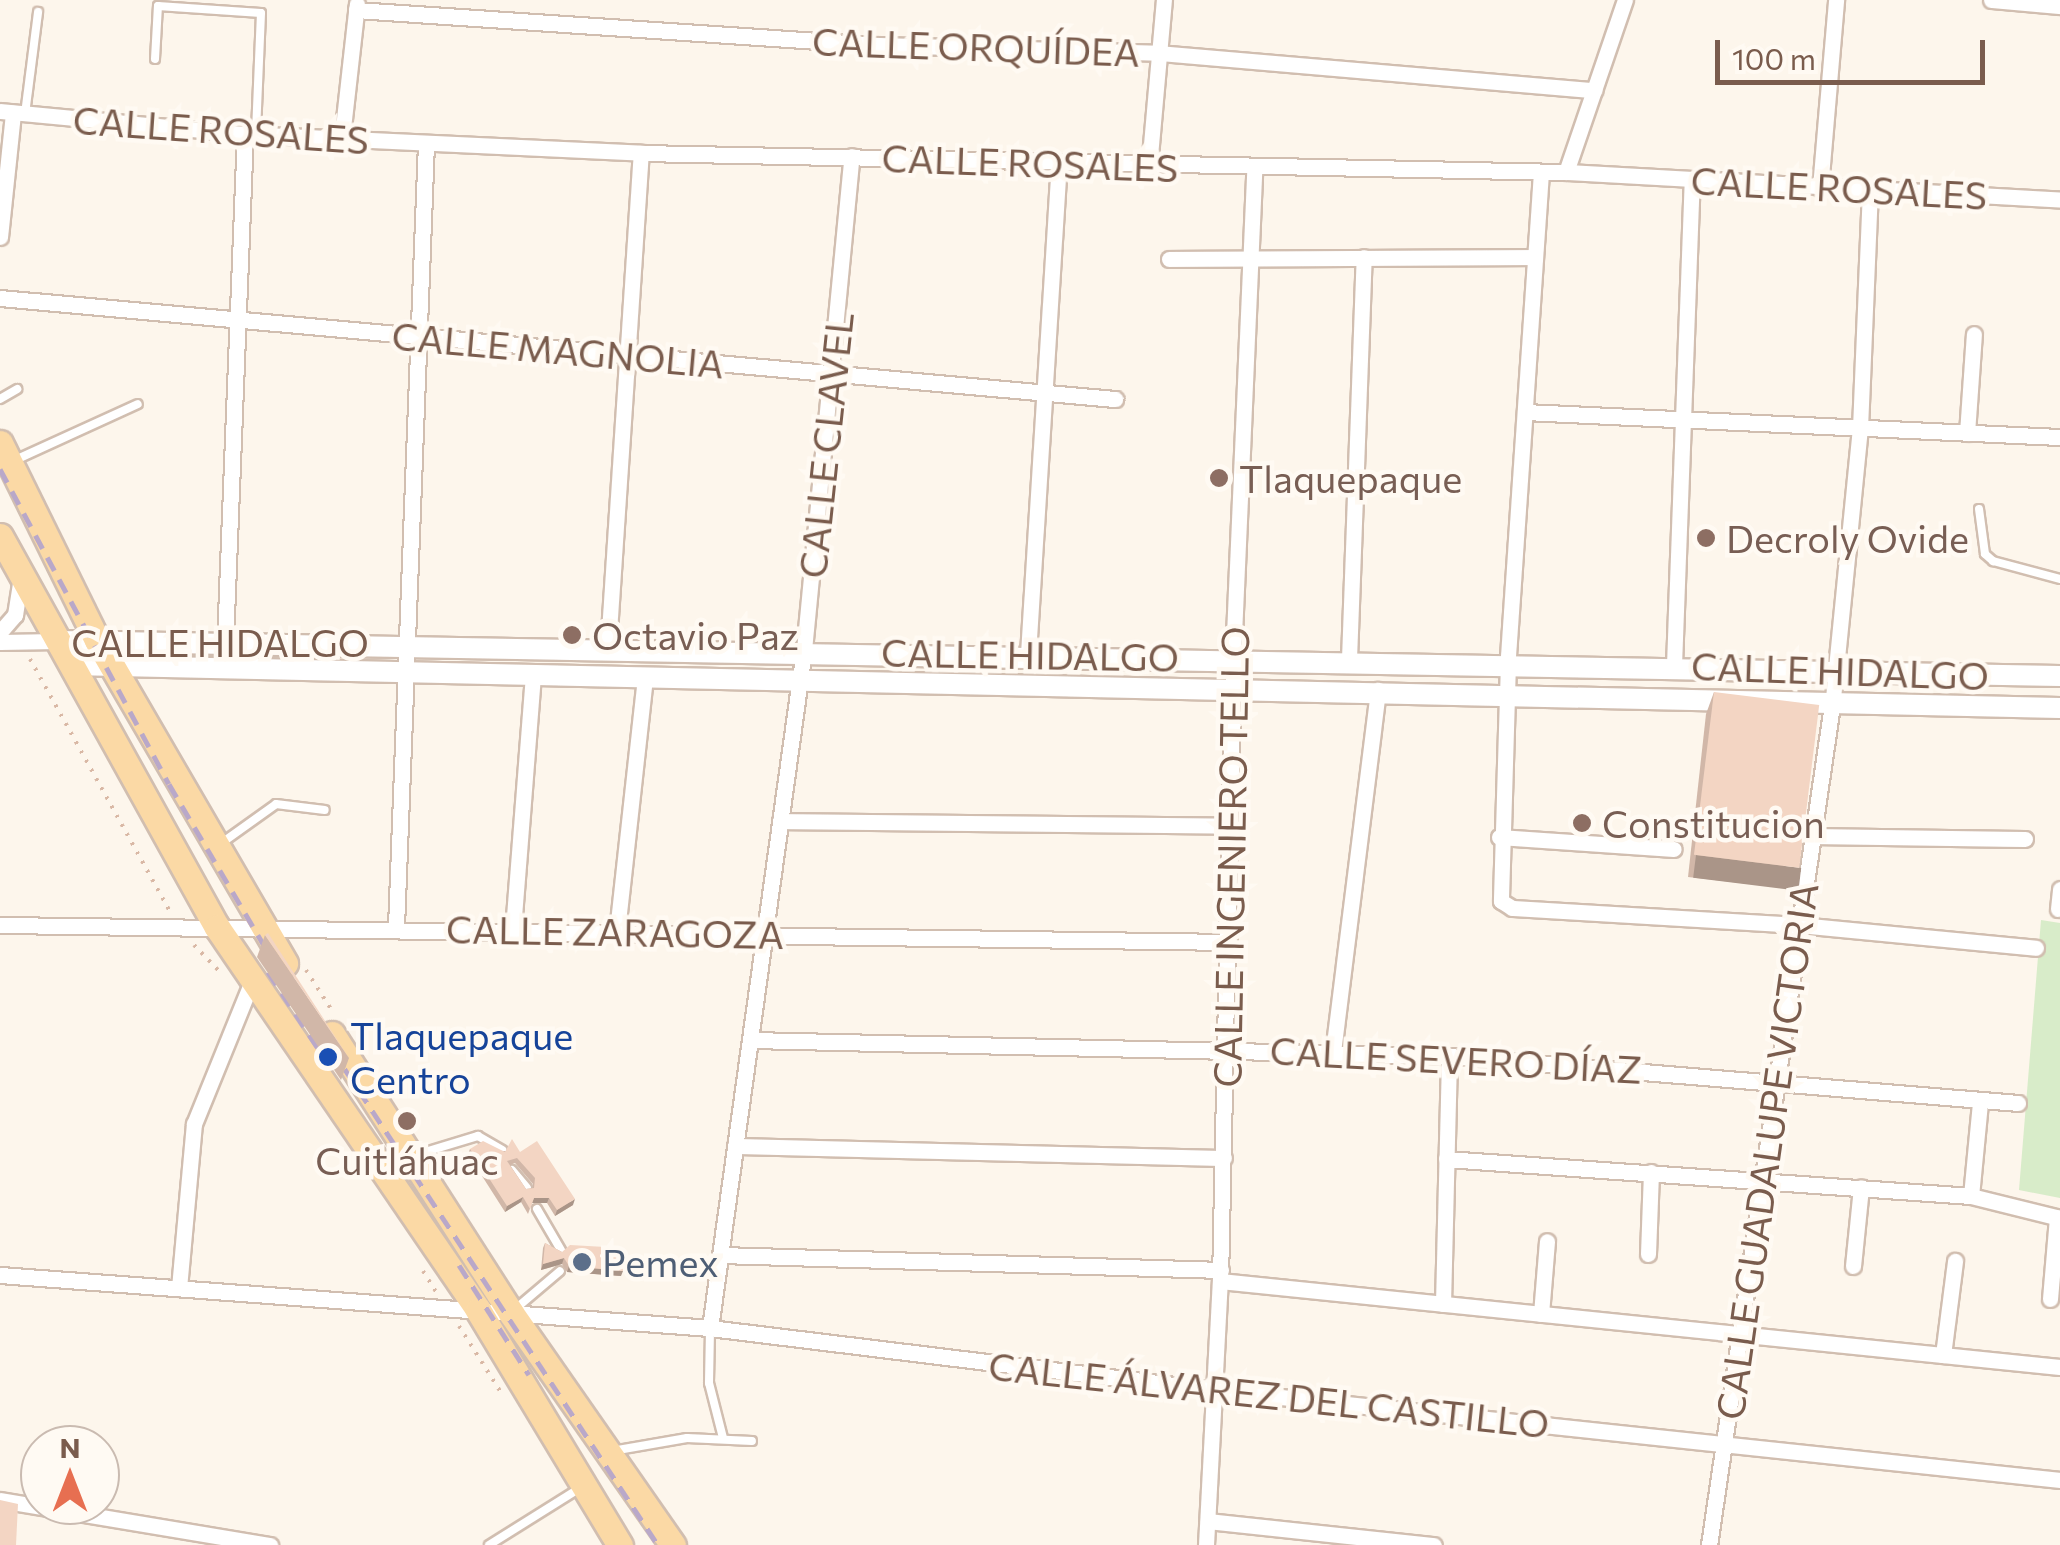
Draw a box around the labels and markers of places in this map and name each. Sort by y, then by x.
place label: Tlaquepaque [1239,455,1462,501]
marker: Tlaquepaque [1208,467,1230,489]
place label: Decroly Ovide [1726,515,1969,561]
marker: Decroly Ovide [1695,527,1717,549]
place label: Octavio Paz [592,612,799,658]
marker: Octavio Paz [561,624,583,646]
place label: Constitucion [1602,800,1825,846]
marker: Constitucion [1571,812,1593,834]
place label: Tlaquepaque Centro [350,1012,573,1102]
marker: Tlaquepaque Centro [315,1044,341,1070]
marker: Cuitláhuac [396,1110,418,1132]
place label: Cuitláhuac [315,1137,499,1183]
place label: Pemex [602,1239,719,1285]
marker: Pemex [571,1251,593,1273]

